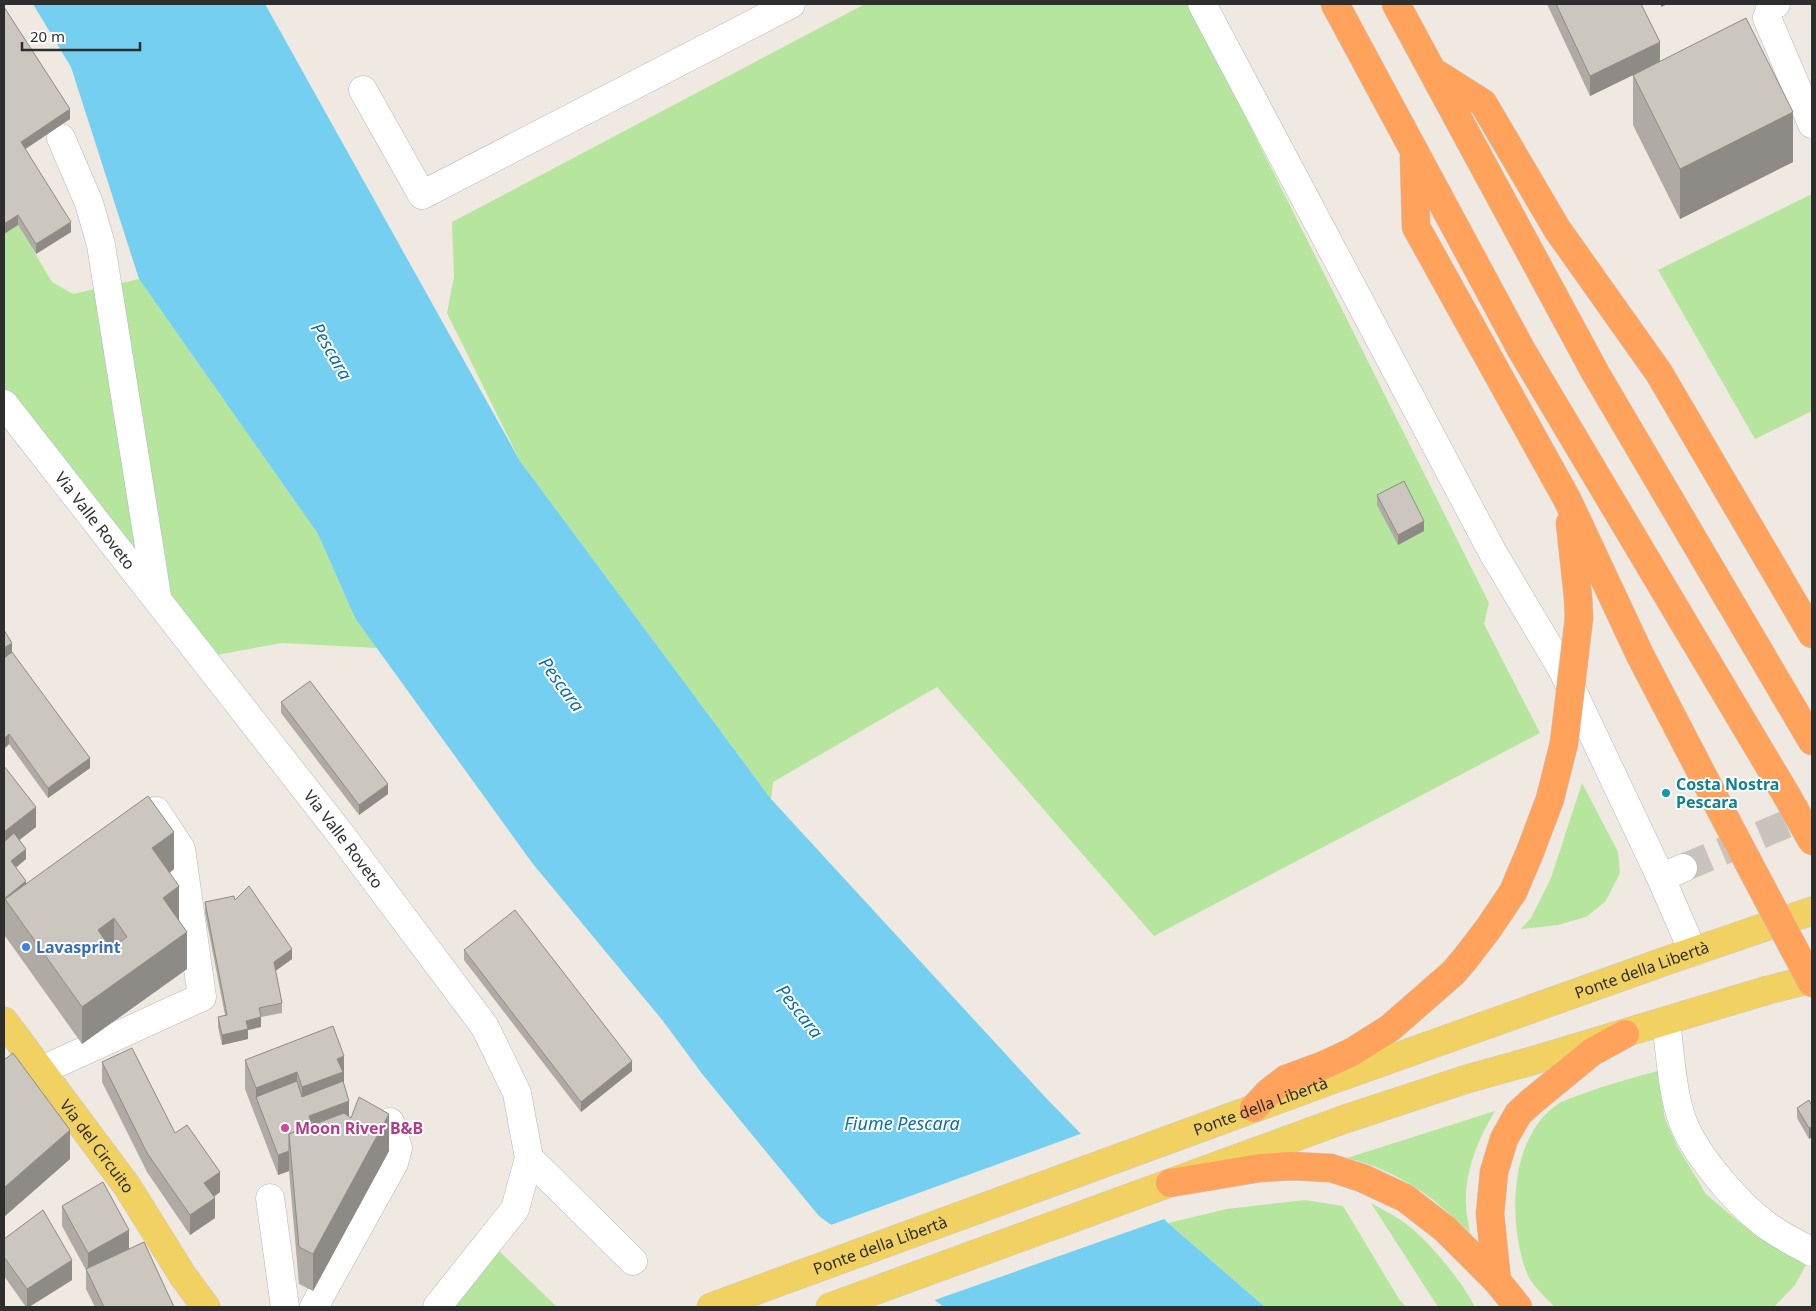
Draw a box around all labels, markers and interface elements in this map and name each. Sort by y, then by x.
scale bar [22,20,140,52]
text: 20 m [30,26,65,46]
water label: Pescara [306,318,358,384]
street label: Via Valle Roveto [50,467,140,574]
water label: Pescara [534,652,590,716]
place label: Costa Nostra Pescara [1676,773,1779,813]
street label: Via Valle Roveto [299,785,388,893]
marker: Costa Nostra Pescara [1660,787,1672,799]
place label: Lavasprint [36,936,121,958]
street label: Ponte della Libertà [1571,936,1712,1004]
marker: Lavasprint [20,941,32,953]
water label: Pescara [771,979,829,1043]
street label: Ponte della Libertà [1190,1071,1331,1141]
street label: Via del Circuito [55,1095,140,1197]
water label: Fiume Pescara [844,1111,960,1135]
place label: Moon River B&B [295,1117,423,1139]
marker: Moon River B&B [279,1122,291,1134]
street label: Ponte della Libertà [810,1211,950,1280]

